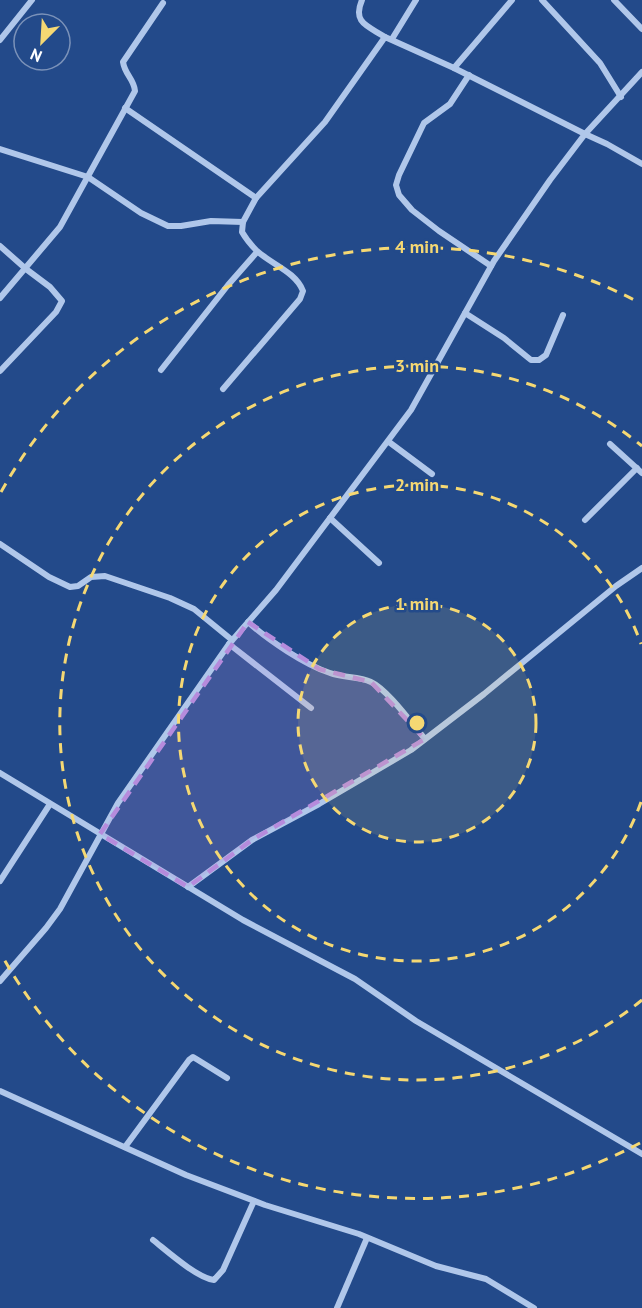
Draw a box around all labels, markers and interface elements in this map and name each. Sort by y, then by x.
north arrow [12,12,72,72]
text: N [27,44,45,67]
text: 4 min [395,235,439,258]
text: 3 min [395,354,439,377]
text: 2 min [395,473,439,496]
text: 1 min [395,592,439,615]
centre of rings [407,713,427,733]

